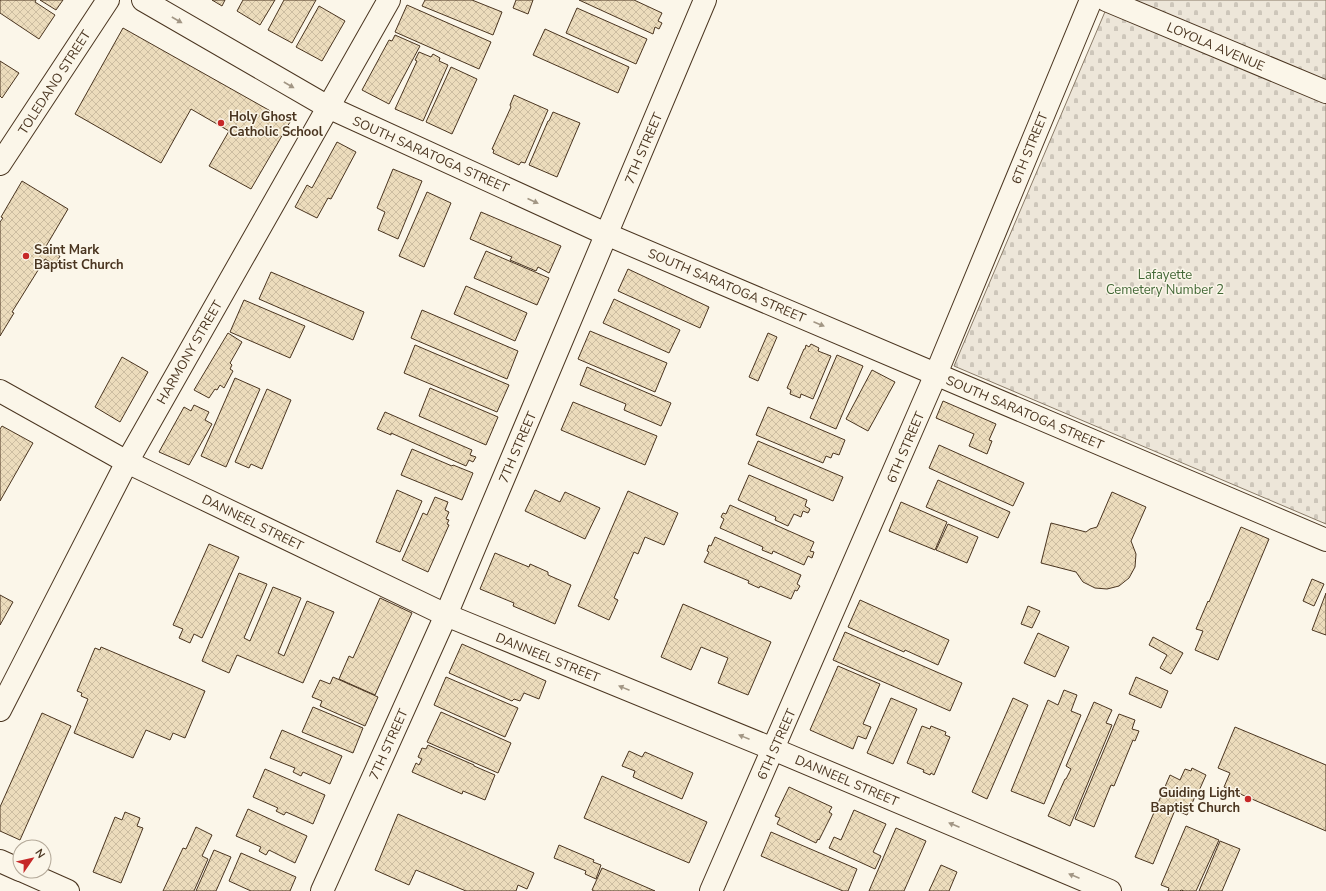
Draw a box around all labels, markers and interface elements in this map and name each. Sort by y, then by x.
one-way arrow [171,16,183,23]
street label: LOYOLA AVENUE [1164,18,1267,76]
street label: TOLEDANO STREET [14,27,95,138]
one-way arrow [284,81,294,89]
place label: Holy Ghost Catholic School [229,108,324,141]
street label: 7TH STREET [621,110,667,187]
street label: 6TH STREET [1007,110,1053,187]
street label: SOUTH SARATOGA STREET [349,112,512,198]
marker: Holy Ghost Catholic School [216,118,226,128]
one-way arrow [527,198,538,204]
place label: Saint Mark Baptist Church [34,241,124,274]
street label: SOUTH SARATOGA STREET [645,245,808,327]
marker: Saint Mark Baptist Church [21,251,31,261]
park label: Lafayette Cemetery Number 2 [1106,266,1224,299]
street label: HARMONY STREET [153,297,227,408]
one-way arrow [814,322,826,328]
street label: SOUTH SARATOGA STREET [943,372,1106,454]
street label: 7TH STREET [495,409,541,486]
street label: 6TH STREET [883,409,929,486]
street label: DANNEEL STREET [199,491,306,555]
street label: DANNEEL STREET [493,629,603,687]
one-way arrow [618,685,629,691]
street label: 7TH STREET [365,706,413,783]
street label: 6TH STREET [753,706,801,783]
one-way arrow [737,734,749,740]
street label: DANNEEL STREET [792,751,901,811]
place label: Guiding Light Baptist Church [1150,784,1241,817]
marker: Guiding Light Baptist Church [1243,794,1253,804]
one-way arrow [948,822,960,828]
north arrow [12,839,52,879]
text: N [31,846,48,861]
one-way arrow [1068,873,1079,879]

